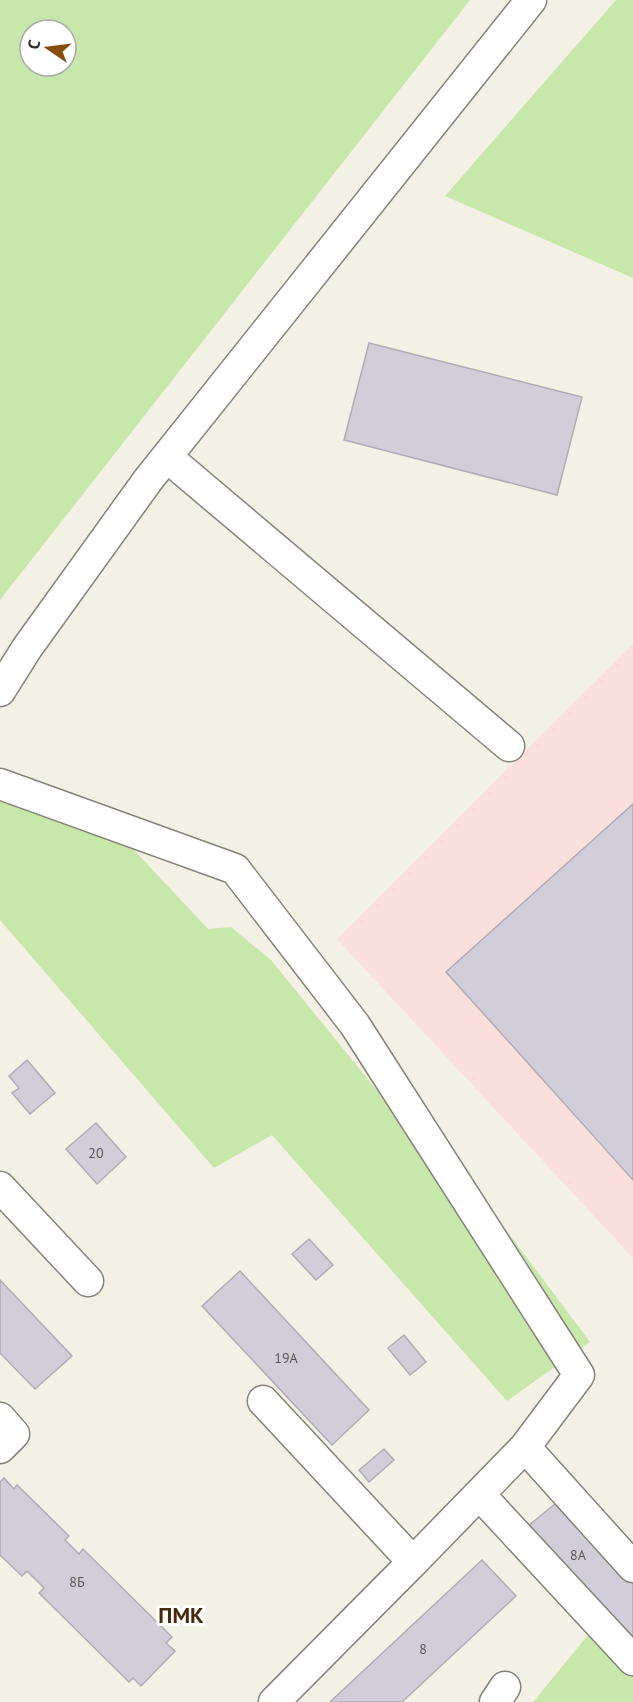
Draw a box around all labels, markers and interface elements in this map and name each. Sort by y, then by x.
north arrow [18,18,78,78]
text: С [23,38,44,51]
house number: 20 [88,1144,104,1162]
house number: 19А [274,1349,299,1367]
house number: 8А [570,1546,587,1564]
house number: 8Б [69,1573,85,1591]
district label: ПМК [158,1601,204,1629]
house number: 8 [419,1640,427,1658]

